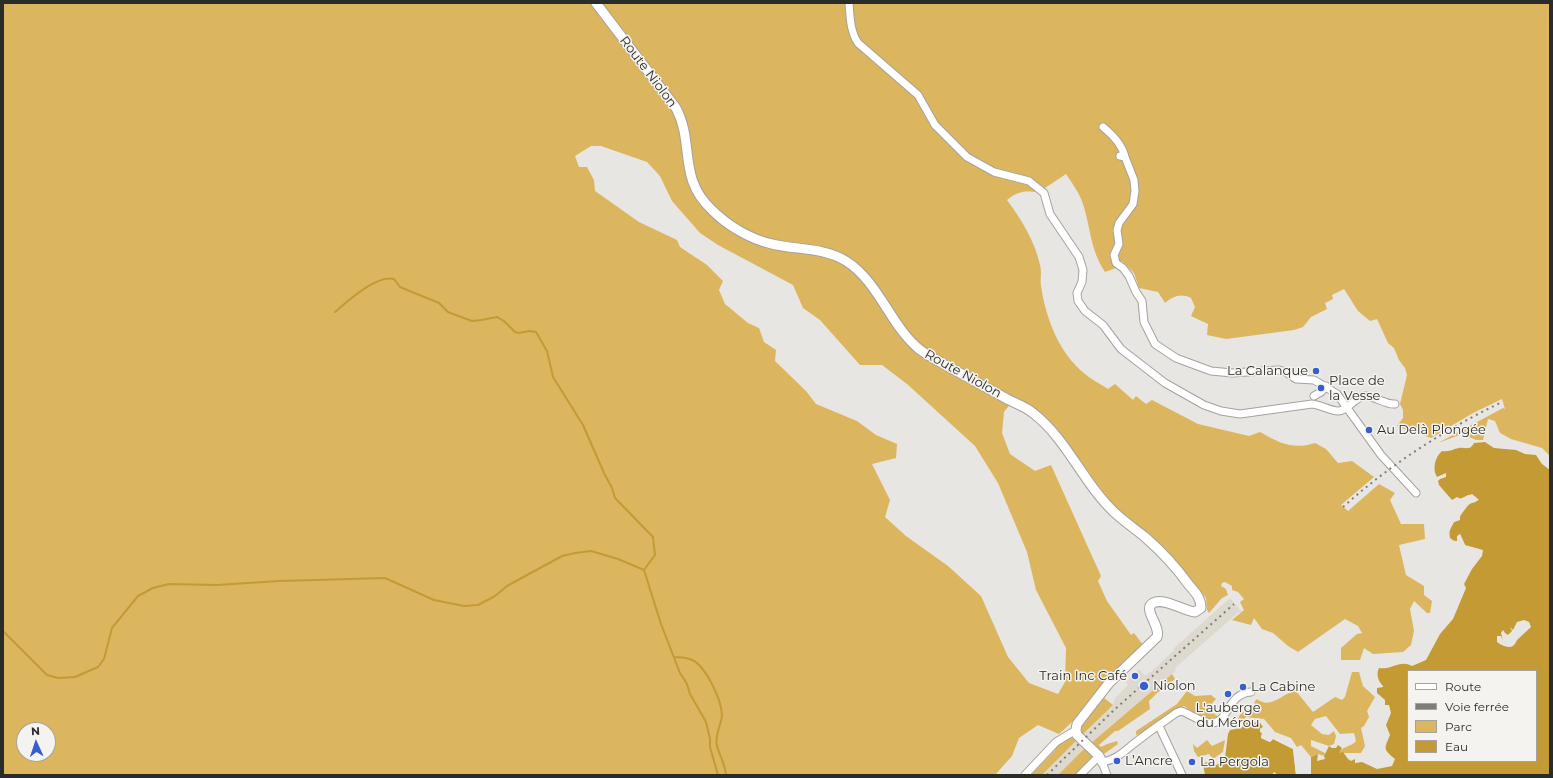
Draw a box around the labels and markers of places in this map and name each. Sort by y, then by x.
place label: La Calanque [1227,363,1308,379]
marker: La Calanque [1311,366,1321,376]
place label: Place de la Vesse [1329,373,1385,404]
marker: Place de la Vesse [1316,383,1326,393]
place label: Au Delà Plongée [1377,422,1486,438]
marker: Au Delà Plongée [1364,425,1374,435]
place label: Train Inc Café [1039,668,1127,684]
marker: Train Inc Café [1130,671,1140,681]
place label: Niolon [1153,678,1196,694]
place label: La Cabine [1251,679,1315,695]
marker: Niolon [1138,680,1150,692]
marker: La Cabine [1238,682,1248,692]
marker: L'auberge du Mérou [1223,689,1233,699]
place label: L'auberge du Mérou [1195,700,1261,731]
place label: L’Ancre [1125,753,1173,769]
place label: La Pergola [1200,754,1269,770]
marker: L’Ancre [1112,756,1122,766]
marker: La Pergola [1187,757,1197,767]

